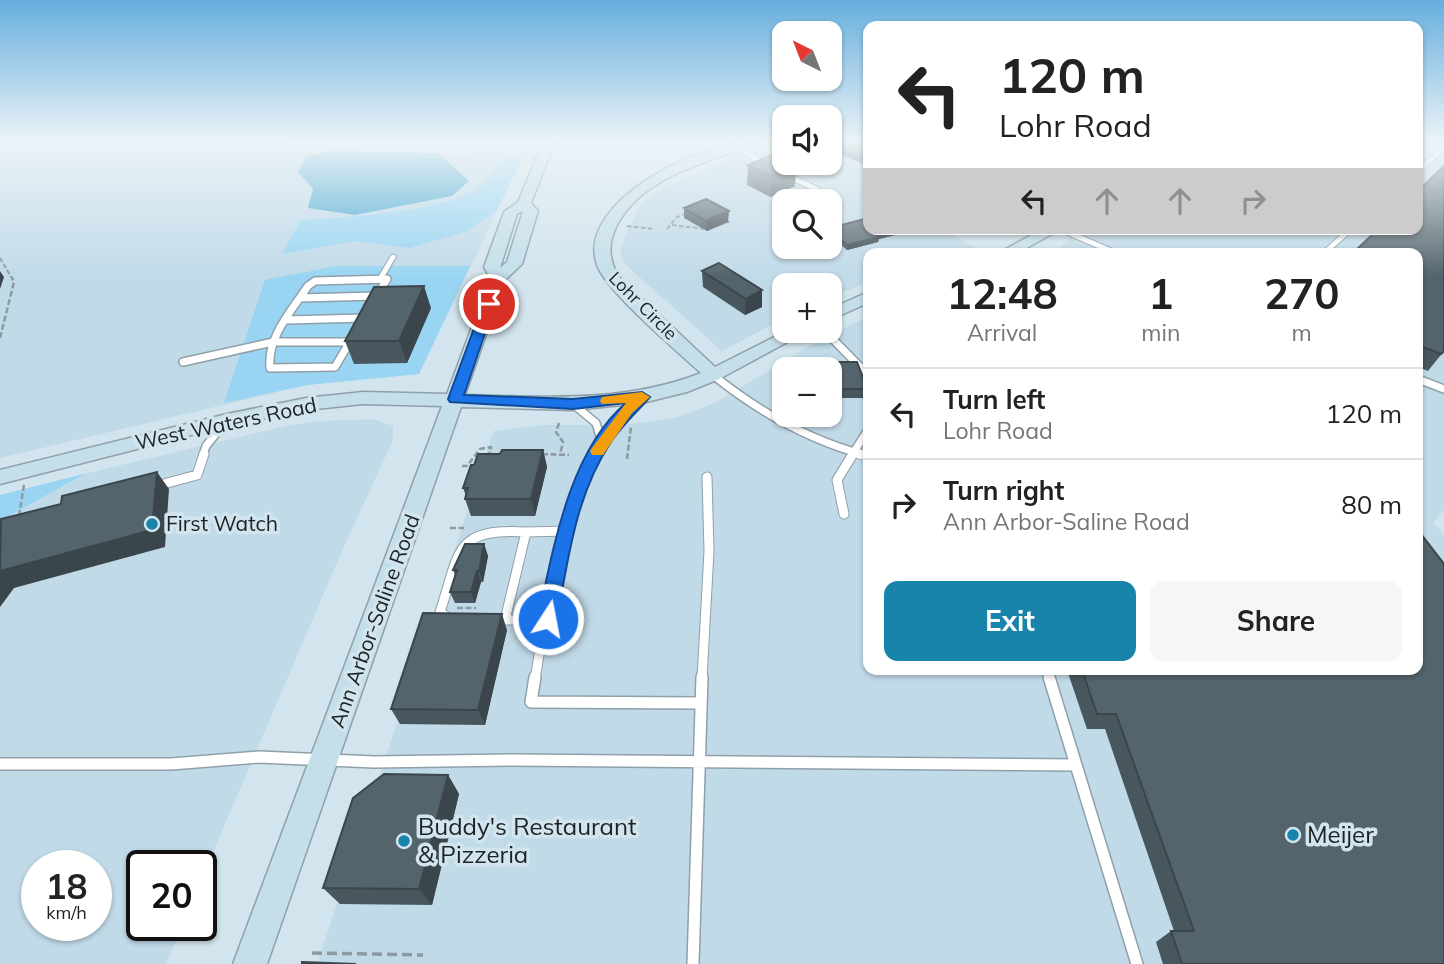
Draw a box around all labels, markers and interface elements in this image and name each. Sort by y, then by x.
north arrow [772,21,842,91]
map controls [772,21,842,427]
text: 120 m [999,44,1145,105]
icon: left [884,49,975,140]
button: sound [772,105,842,175]
text: Lohr Road [999,105,1152,145]
icon: left [1015,182,1053,220]
icon: ahead [1088,182,1126,220]
icon: ahead [1161,182,1199,220]
icon: right [1234,182,1272,220]
button: search [772,189,842,259]
street label: Lohr Circle [604,266,683,345]
text: 12:48 [947,267,1058,320]
text: 1 [1148,267,1173,320]
text: 270 [1264,267,1339,320]
button: + [772,273,842,343]
pin [459,274,519,334]
icon: arrive [470,285,508,323]
text: Arrival [967,318,1037,347]
text: min [1141,318,1180,347]
text: m [1292,318,1312,347]
button: − [772,357,842,427]
text: Turn left [943,383,1045,416]
street label: West Waters Road [133,391,319,455]
icon: left [884,395,922,433]
text: 120 m [1326,397,1402,430]
text: Lohr Road [943,416,1053,445]
text: Turn right [943,474,1064,507]
icon: right [884,486,922,524]
text: 80 m [1341,488,1402,521]
text: Ann Arbor-Saline Road [943,507,1190,536]
place label: First Watch [166,510,278,536]
street label: Ann Arbor-Saline Road [323,510,425,731]
marker: First Watch [144,516,160,532]
button: Exit [884,581,1136,661]
button: Share [1150,581,1402,661]
position arrow [511,582,585,656]
place label: Buddy's Restaurant & Pizzeria [418,811,636,869]
place label: Meijer [1307,819,1374,849]
marker: Meijer [1285,827,1301,843]
marker: Buddy's Restaurant & Pizzeria [396,833,412,849]
speed limit sign: 20 [126,850,217,941]
text: 18 [45,864,88,908]
text: km/h [46,901,87,924]

